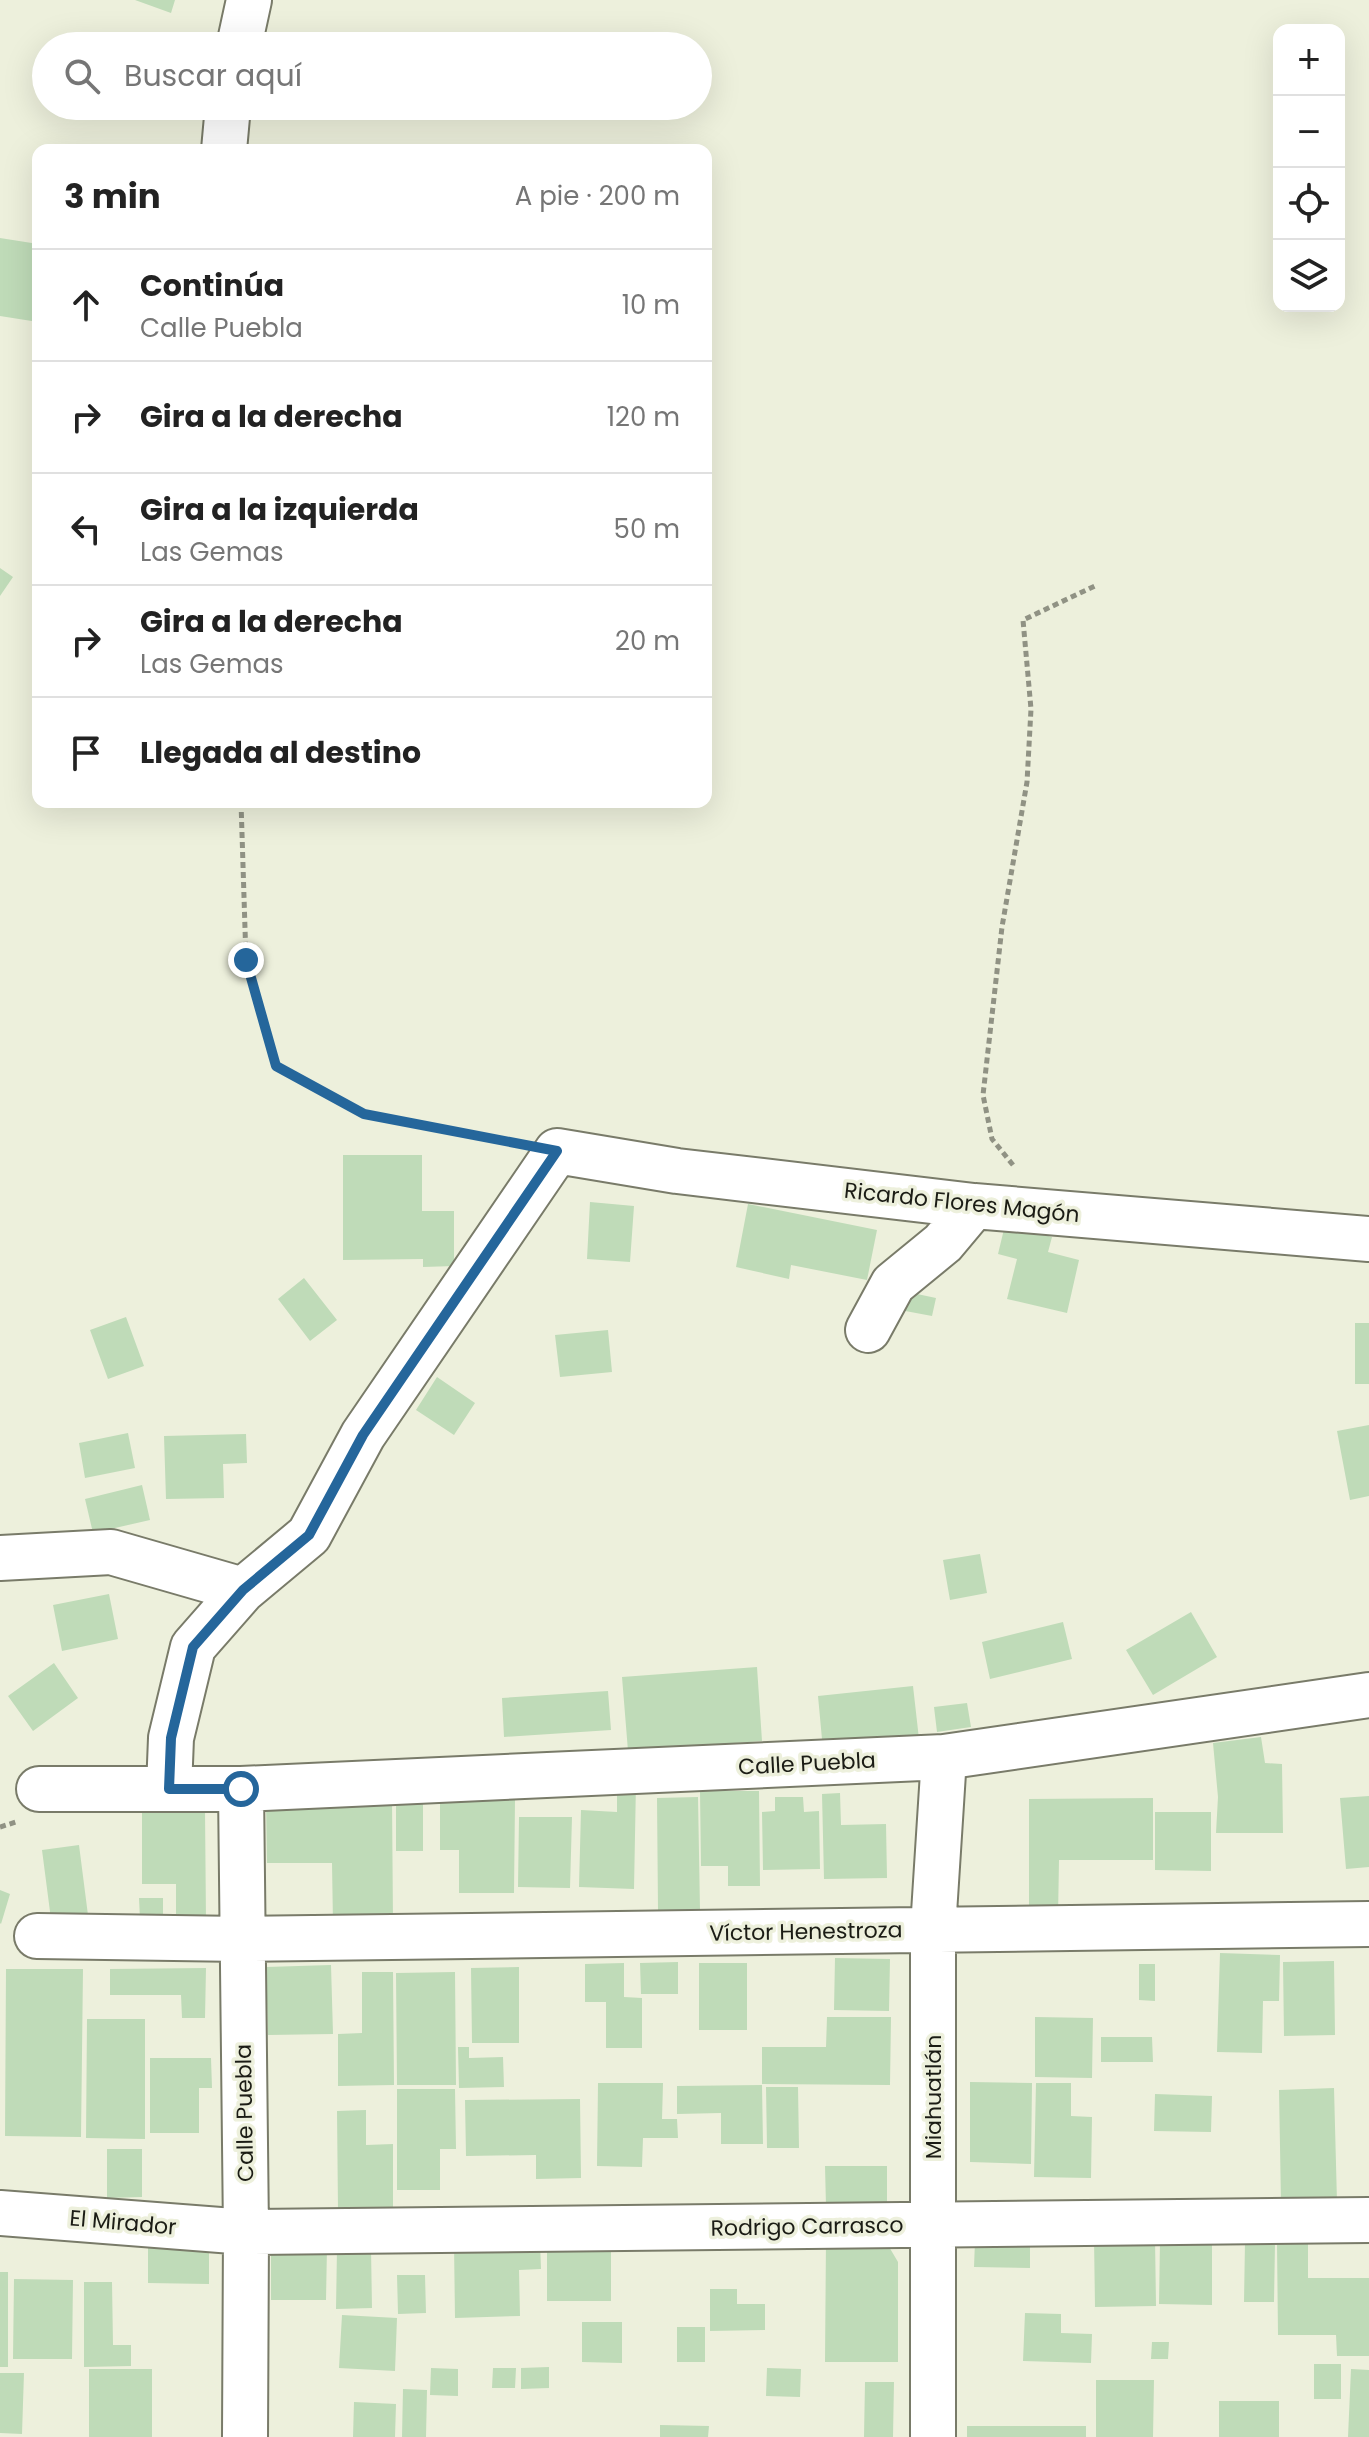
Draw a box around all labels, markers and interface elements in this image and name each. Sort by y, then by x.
map controls [1273,24,1345,312]
button: + [1273,24,1345,96]
search box [32,32,712,120]
icon: search [60,54,104,98]
text: Buscar aquí [124,54,302,97]
button: − [1273,96,1345,168]
button: locate [1273,168,1345,240]
text: 3 min [64,172,161,220]
text: A pie · 200 m [515,178,680,214]
button: layers [1273,240,1345,312]
text: Continúa [140,264,284,307]
icon: ahead [64,283,108,327]
text: 10 m [622,287,680,323]
text: Calle Puebla [140,310,303,346]
icon: right [64,395,108,439]
text: Gira a la derecha [140,395,403,438]
text: 120 m [607,399,680,435]
text: Gira a la izquierda [140,488,419,531]
icon: left [64,507,108,551]
text: 50 m [614,511,680,547]
text: Las Gemas [140,534,284,570]
text: Gira a la derecha [140,600,403,643]
icon: right [64,619,108,663]
text: 20 m [615,623,680,659]
text: Las Gemas [140,646,284,682]
icon: arrive [64,731,108,775]
text: Llegada al destino [140,731,421,774]
route end [228,942,264,978]
street label: Ricardo Flores Magón [843,1175,1081,1230]
street label: Calle Puebla [737,1744,877,1783]
route start [223,1771,259,1807]
street label: Víctor Henestroza [709,1914,903,1949]
street label: Miahuatlán [918,2035,949,2159]
street label: Calle Puebla [228,2044,261,2182]
street label: El Mirador [68,2202,178,2243]
street label: Rodrigo Carrasco [710,2209,904,2244]

